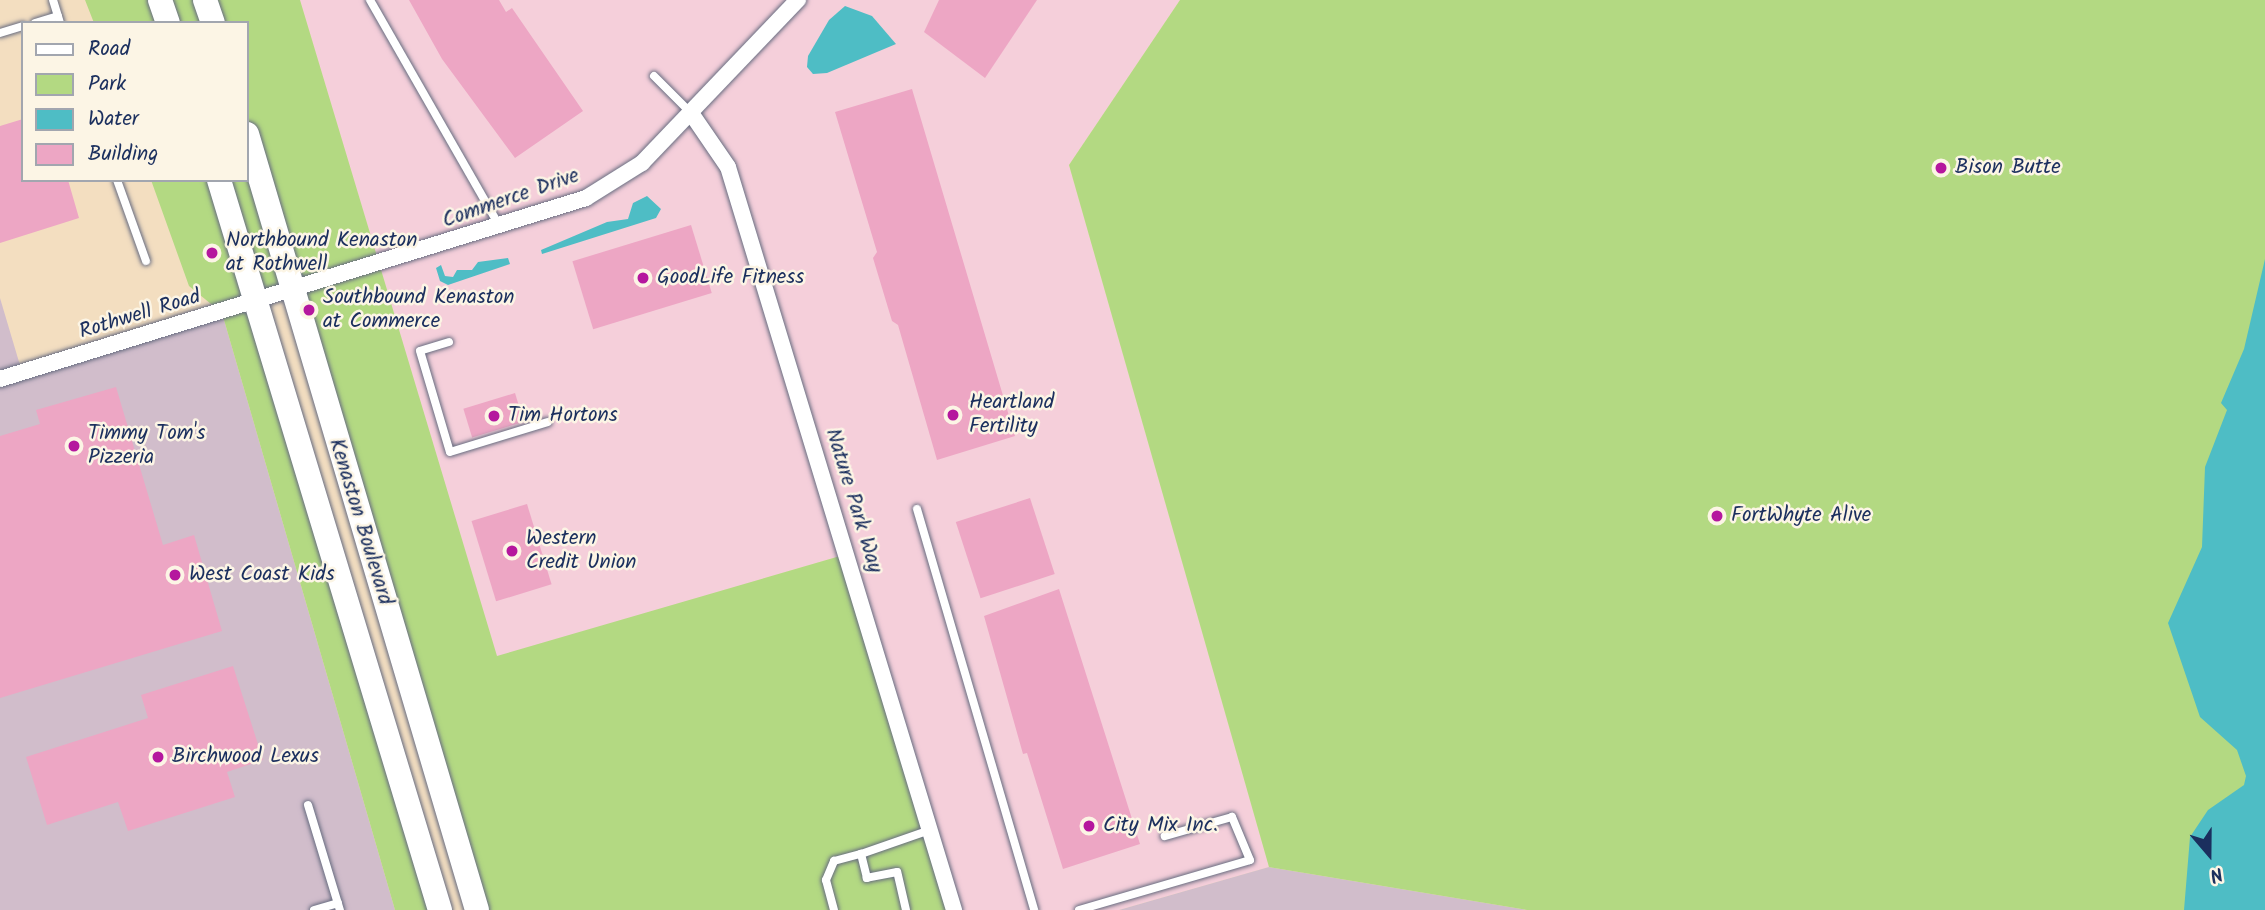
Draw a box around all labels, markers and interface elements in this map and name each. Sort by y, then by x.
legend [21,21,248,182]
text: Road [88,33,130,66]
text: Park [88,68,126,101]
text: Water [88,103,139,136]
text: Building [88,138,158,171]
place label: Bison Butte [1955,155,2061,181]
marker: Bison Butte [1933,160,1949,176]
street label: Commerce Drive [439,164,583,234]
place label: Northbound Kenaston at Rothwell [226,228,417,278]
marker: Northbound Kenaston at Rothwell [204,245,220,261]
place label: GoodLife Fitness [657,265,804,291]
marker: GoodLife Fitness [635,270,651,286]
street label: Rothwell Road [76,285,204,345]
place label: Southbound Kenaston at Commerce [323,285,515,335]
marker: Southbound Kenaston at Commerce [301,302,317,318]
place label: Heartland Fertility [969,390,1054,440]
place label: Tim Hortons [508,403,618,429]
marker: Heartland Fertility [943,405,963,425]
marker: Tim Hortons [486,408,502,424]
place label: Timmy Tom's Pizzeria [88,421,205,471]
street label: Nature Park Way [819,426,887,576]
street label: Kenaston Boulevard [323,436,397,608]
marker: Timmy Tom's Pizzeria [66,438,82,454]
place label: FortWhyte Alive [1731,503,1871,529]
marker: FortWhyte Alive [1709,508,1725,524]
place label: Western Credit Union [526,526,636,576]
marker: Western Credit Union [504,543,520,559]
place label: West Coast Kids [189,562,335,588]
marker: West Coast Kids [167,567,183,583]
place label: Birchwood Lexus [172,744,319,770]
marker: Birchwood Lexus [150,749,166,765]
place label: City Mix Inc. [1103,813,1218,839]
marker: City Mix Inc. [1081,818,1097,834]
north arrow [2174,819,2244,889]
text: N [2205,858,2227,890]

